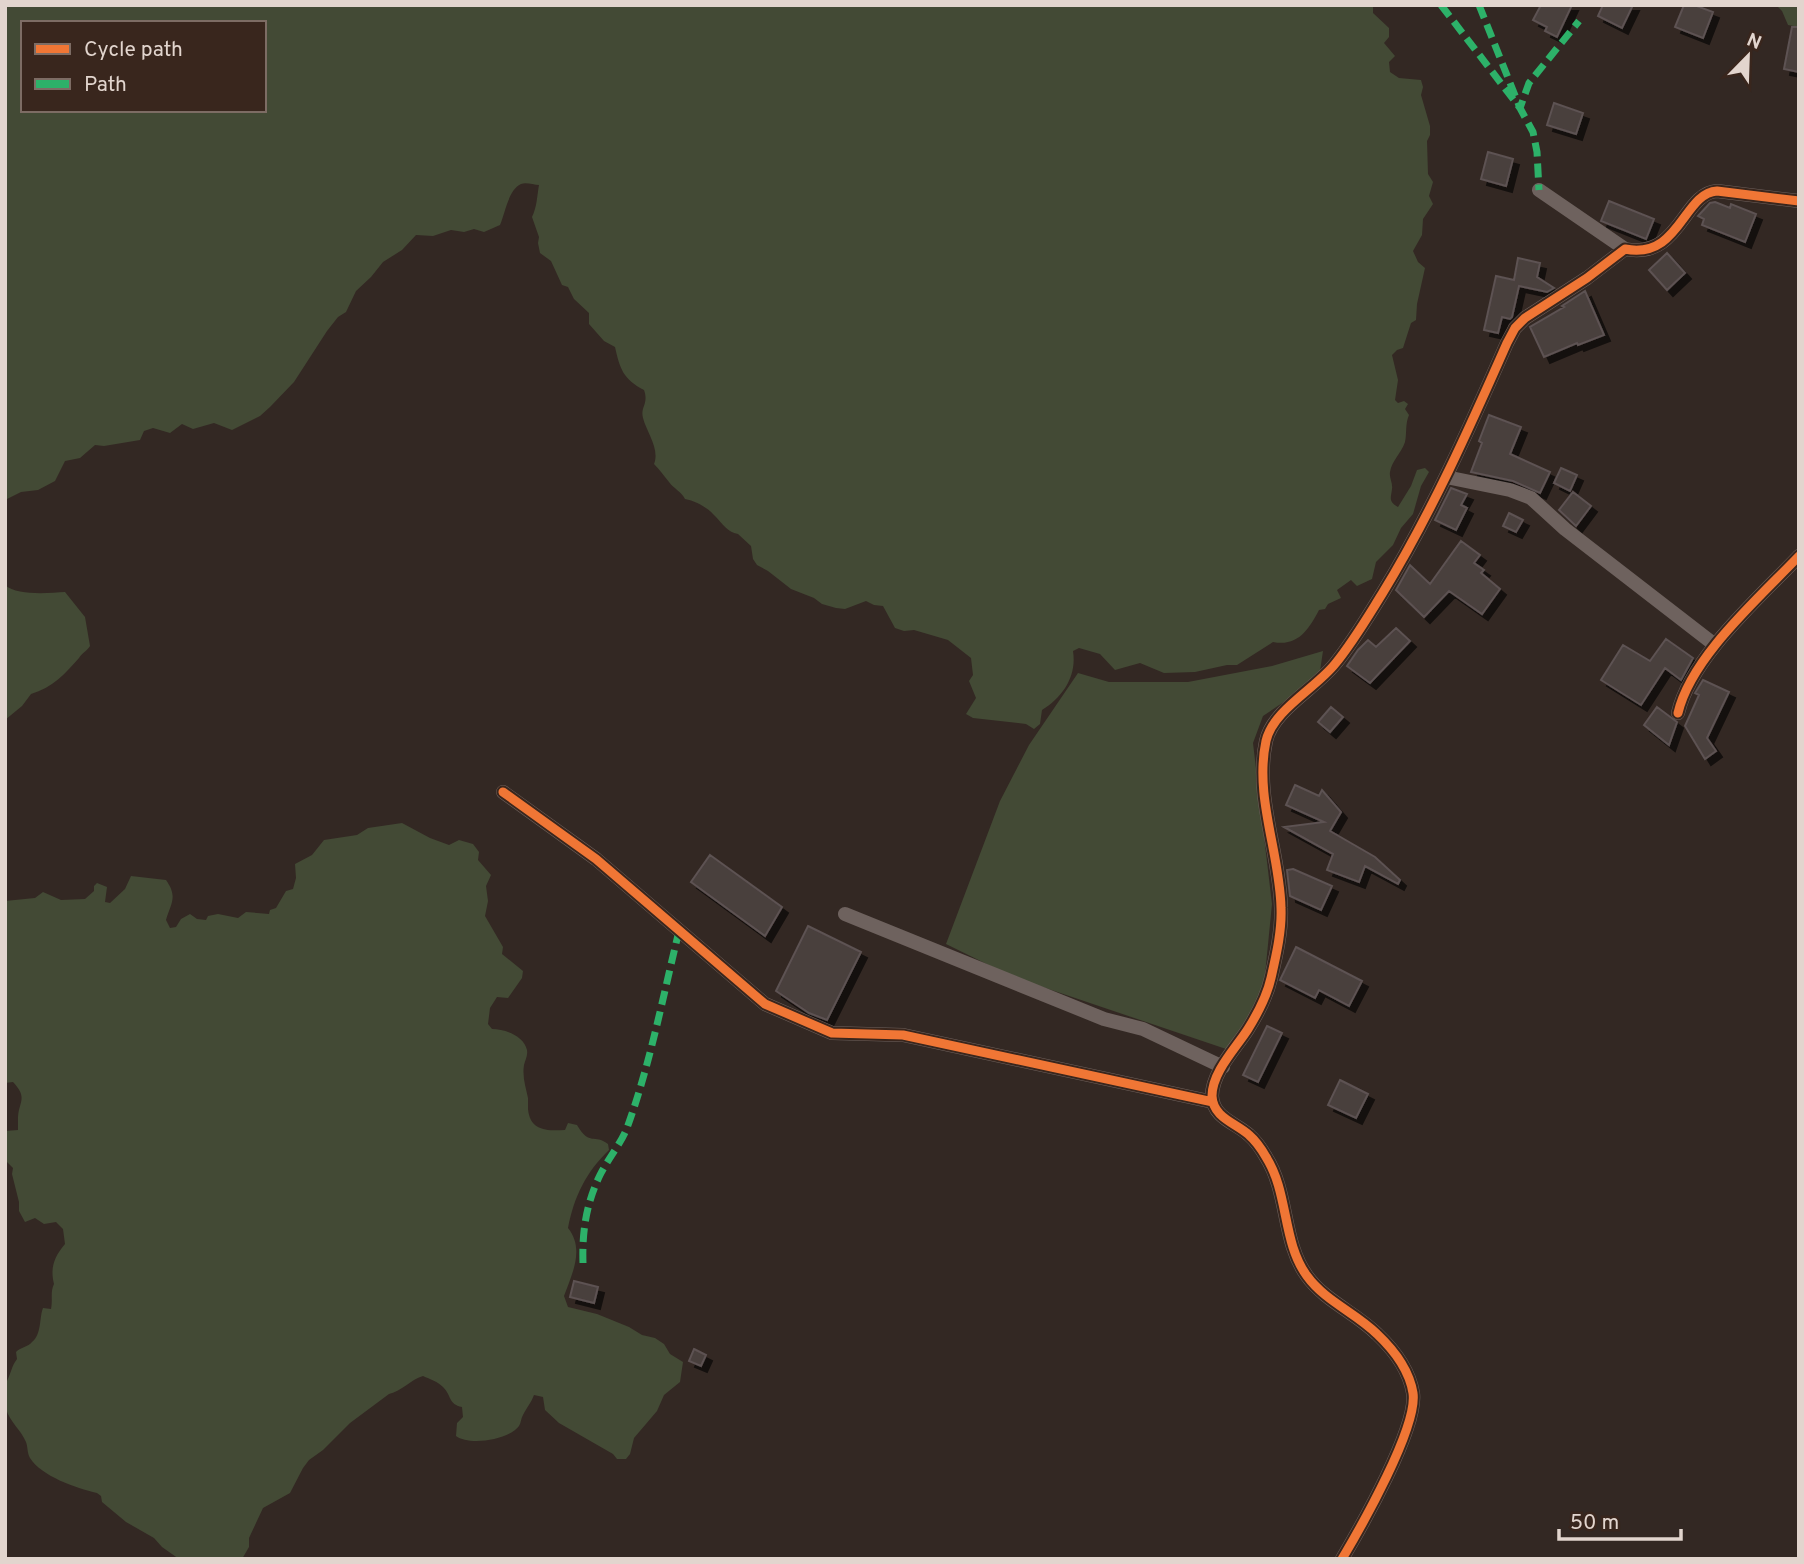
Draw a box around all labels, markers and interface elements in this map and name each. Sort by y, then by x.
legend [21,21,266,112]
north arrow [1713,21,1783,91]
text: N [1743,28,1765,56]
text: Cycle path [84,37,183,64]
text: Path [84,72,127,99]
scale bar [1559,1498,1682,1542]
text: 50 m [1570,1510,1619,1537]

